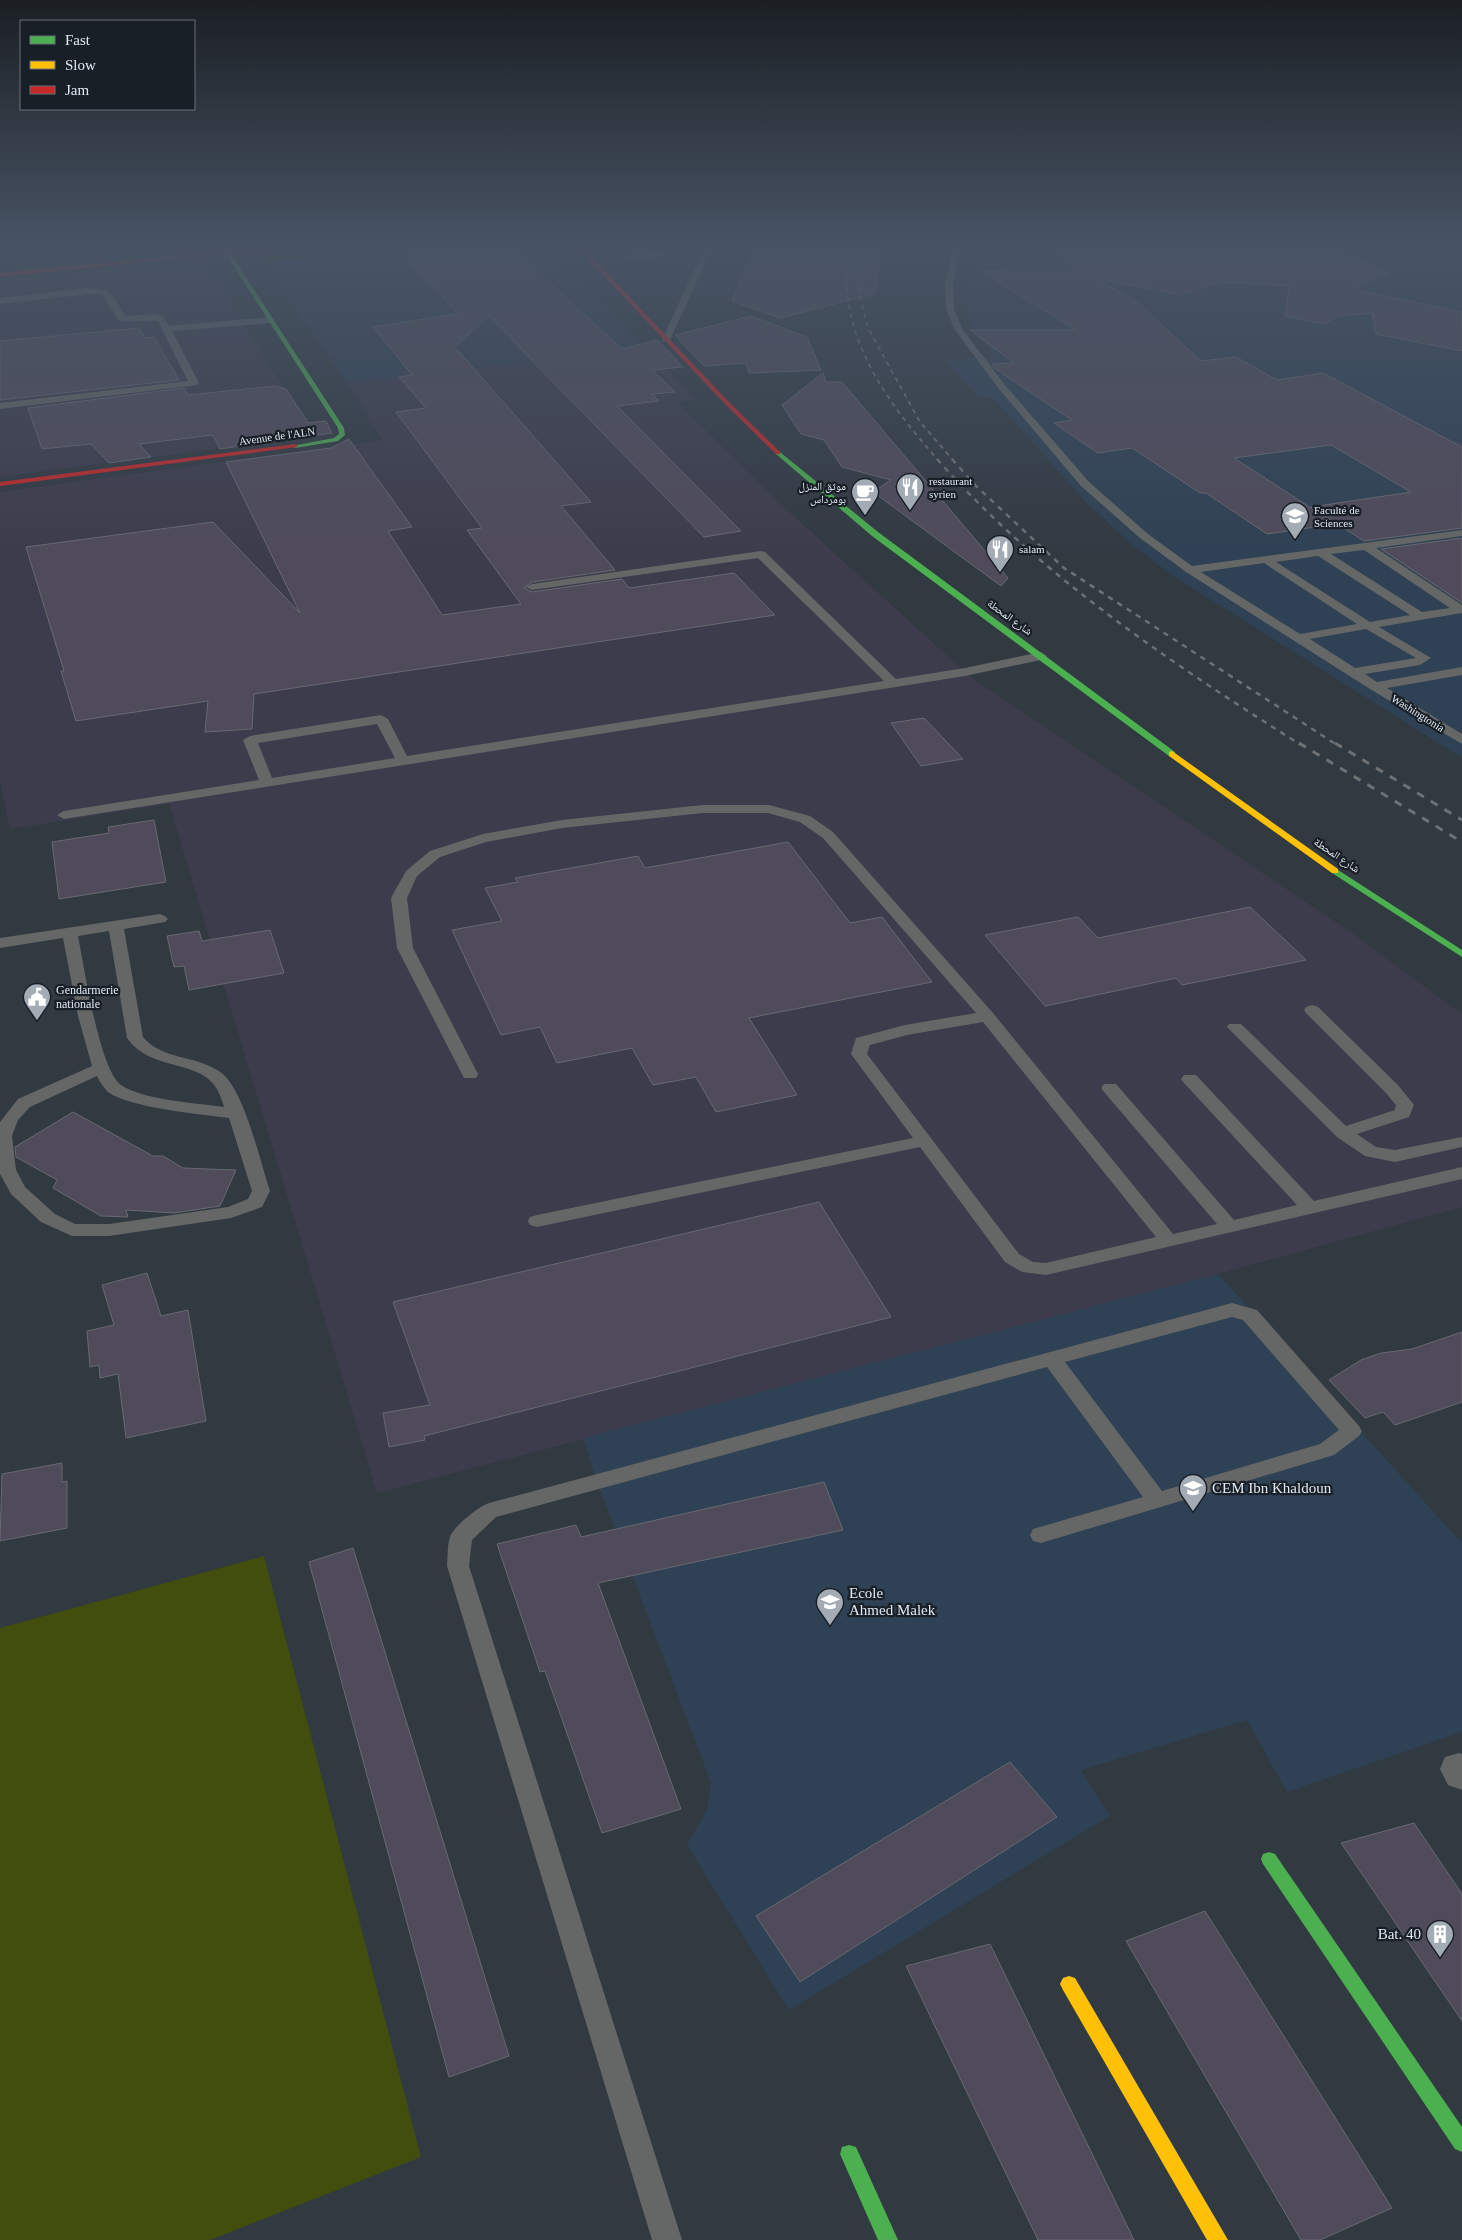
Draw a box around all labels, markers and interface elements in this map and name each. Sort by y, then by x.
legend [20,20,195,110]
text: Fast [65,32,91,48]
text: Slow [65,57,96,73]
text: Jam [65,82,89,98]
street label: Avenue de l'ALN [238,425,316,447]
restaurant icon: restaurant syrien [895,472,925,511]
place label: restaurant syrien [929,475,972,500]
cafe icon: موثق المنزل بومرداس [850,477,880,516]
place label: موثق المنزل بومرداس [799,480,846,506]
school or university icon: Faculté de Sciences [1280,501,1310,540]
place label: Faculté de Sciences [1314,504,1360,529]
restaurant icon: salam [985,534,1015,573]
place label: salam [1019,543,1045,555]
street label: شارع المحطة [985,597,1035,638]
street label: Washingtonia [1389,692,1447,734]
street label: شارع المحطة [1311,835,1362,875]
public building icon: Gendarmerie nationale [22,982,52,1021]
place label: Gendarmerie nationale [56,983,119,1011]
school or university icon: CEM Ibn Khaldoun [1178,1473,1208,1512]
place label: CEM Ibn Khaldoun [1212,1480,1332,1496]
place label: Ecole Ahmed Malek [849,1585,936,1618]
school or university icon: Ecole Ahmed Malek [815,1587,845,1626]
building icon: Bat. 40 [1425,1919,1455,1958]
place label: Bat. 40 [1378,1926,1421,1942]

